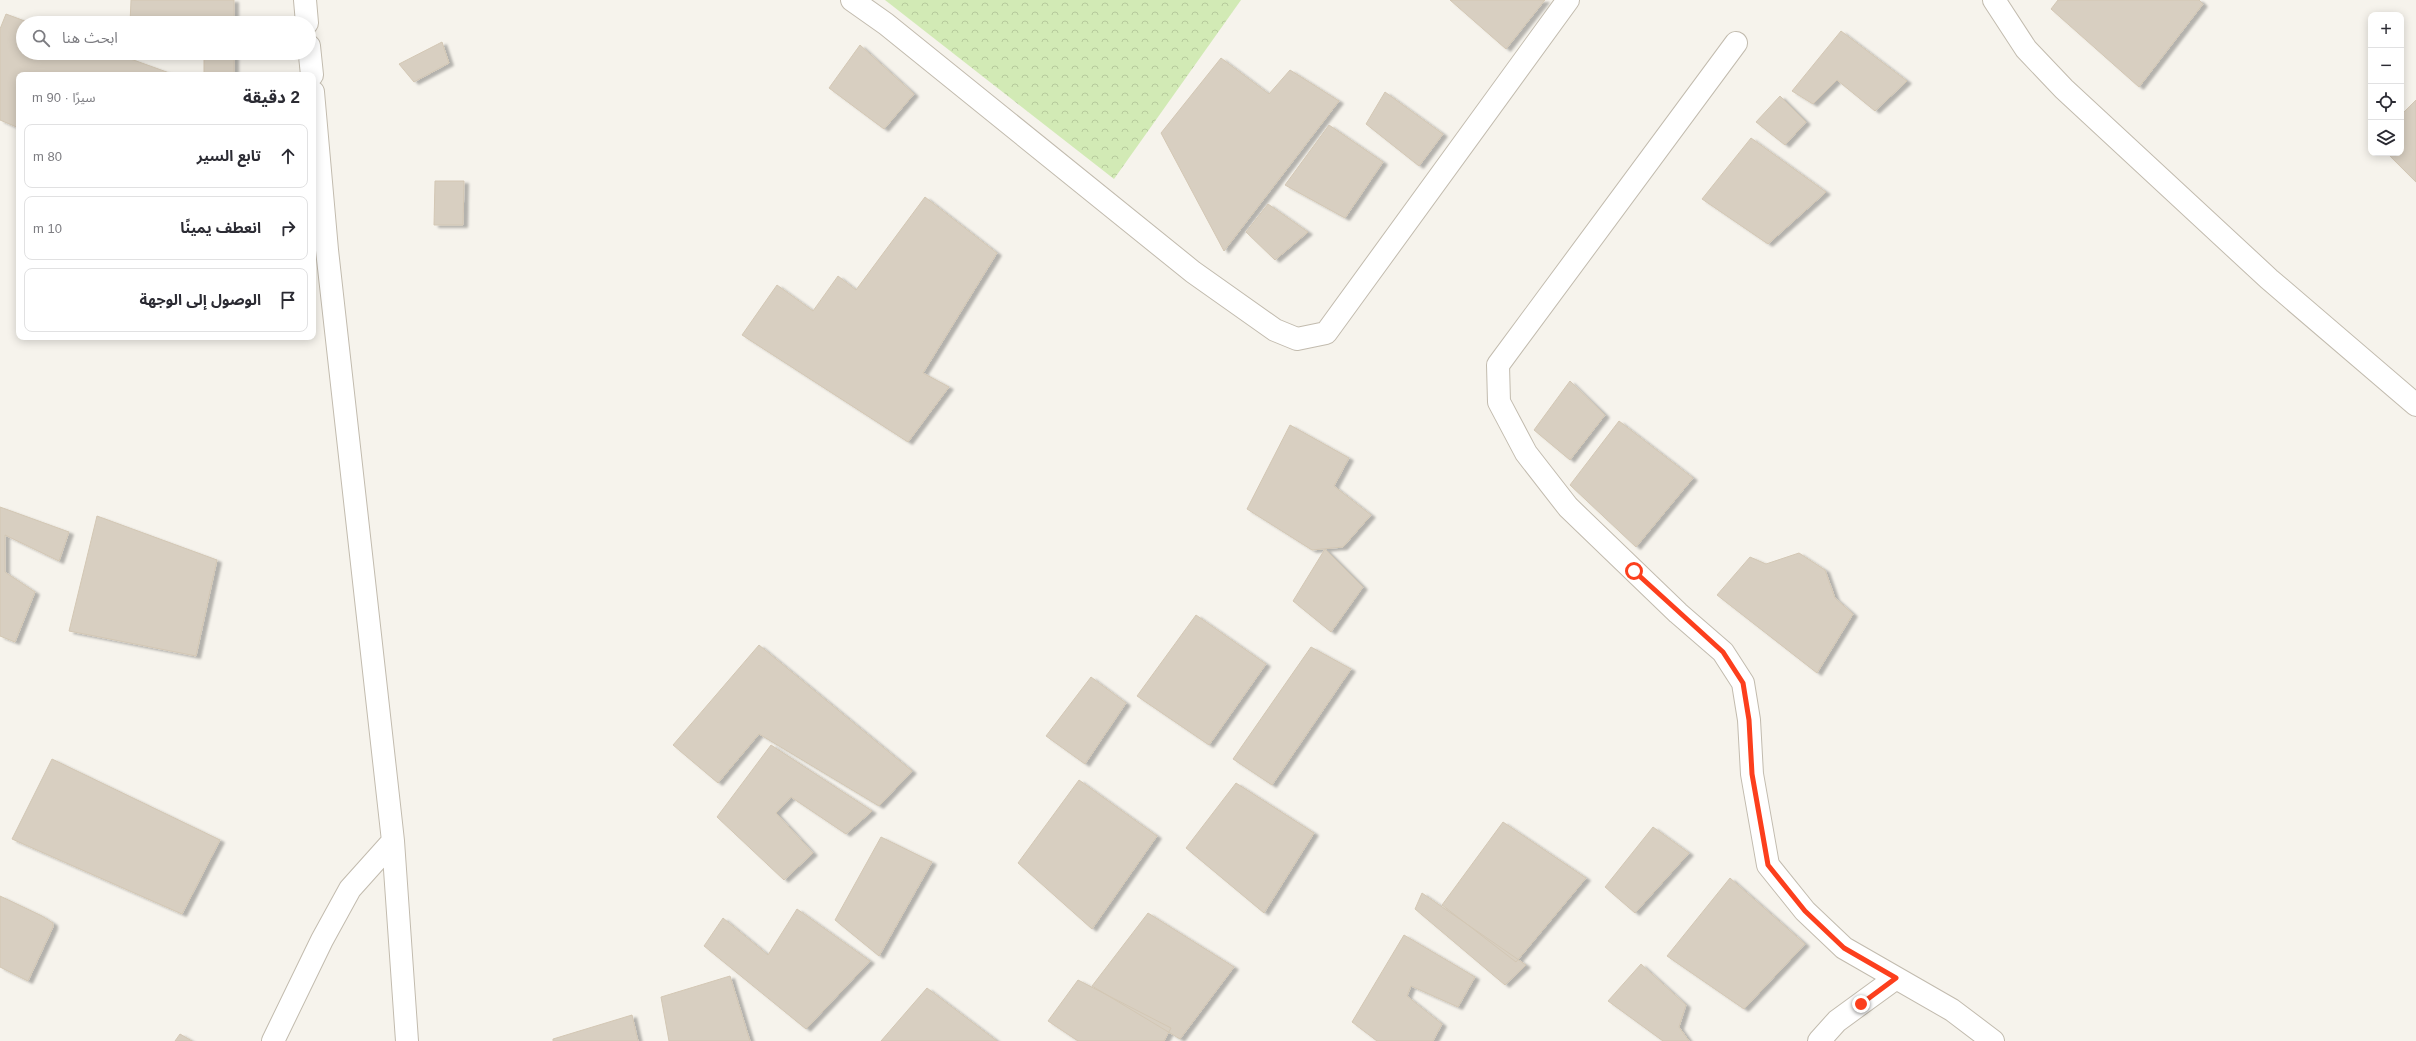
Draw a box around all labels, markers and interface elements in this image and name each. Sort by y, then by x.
map controls [2368,12,2404,156]
button: + [2368,12,2404,48]
search box [16,16,316,60]
icon: search [30,27,52,49]
text: ابحث هنا [62,29,118,46]
button: − [2368,48,2404,84]
button: locate [2368,84,2404,120]
text: 2 دقيقة [243,88,300,107]
text: سيرًا · 90 m [32,90,95,105]
button: layers [2368,120,2404,156]
icon: ahead [277,145,299,167]
text: تابع السير [197,147,261,164]
text: 80 m [33,149,62,164]
icon: right [277,217,299,239]
text: انعطف يمينًا [180,219,261,236]
text: 10 m [33,221,62,236]
icon: arrive [277,289,299,311]
text: الوصول إلى الوجهة [139,291,261,308]
route start [1625,562,1643,580]
route end [1852,995,1870,1013]

